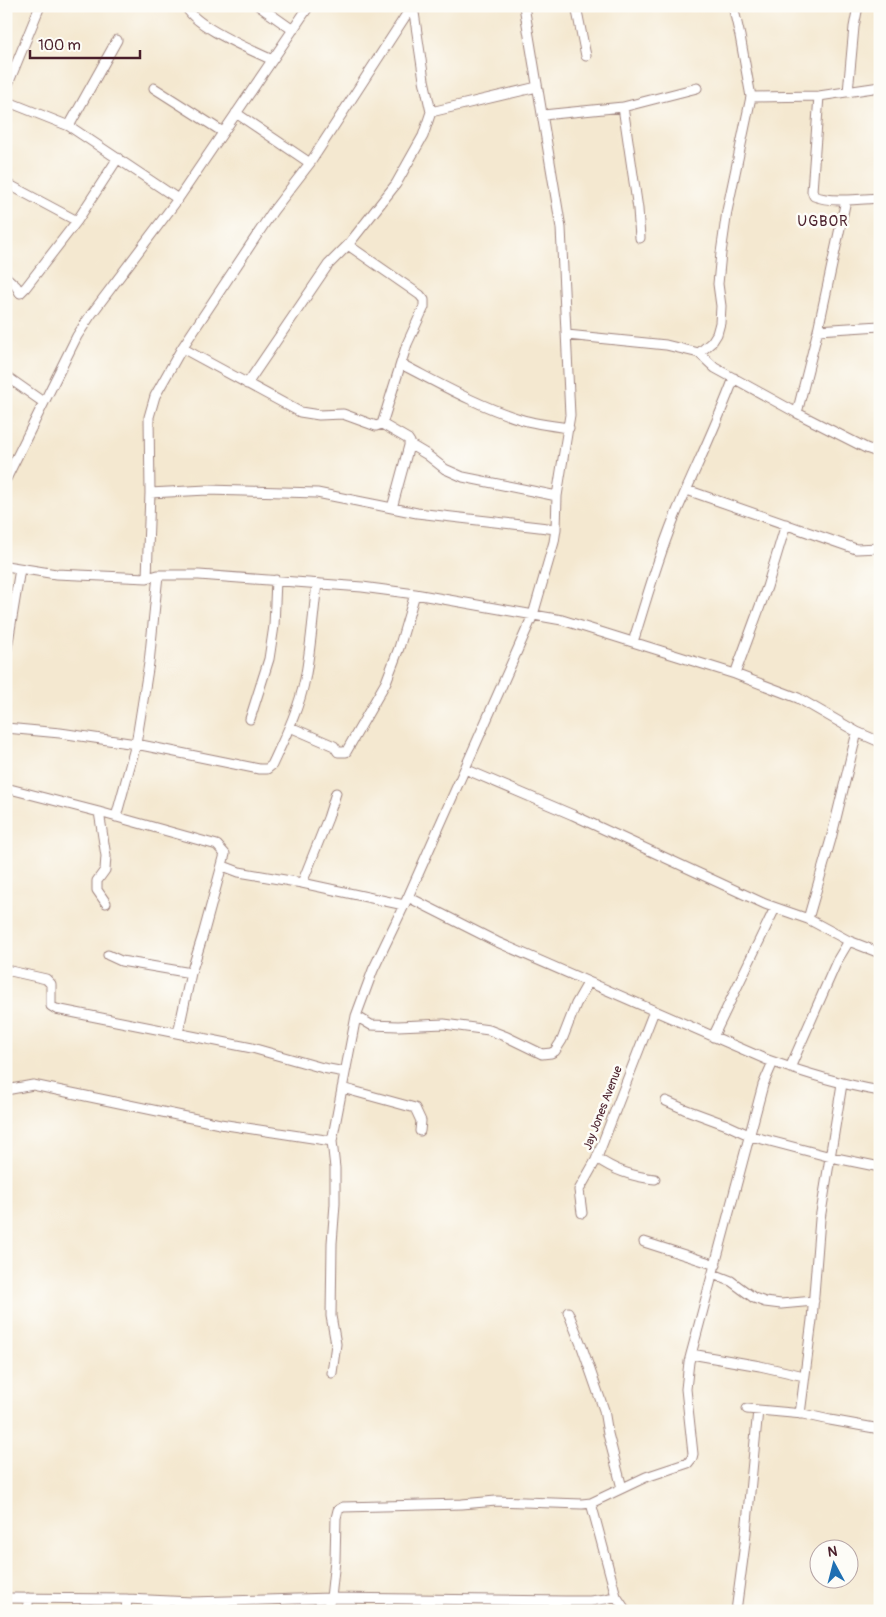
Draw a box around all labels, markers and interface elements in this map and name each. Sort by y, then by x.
scale bar [30,28,140,60]
text: 100 m [38,36,81,55]
district label: UGBOR [797,212,849,231]
street label: Jay Jones Avenue [580,1064,626,1152]
north arrow [808,1540,858,1590]
text: N [827,1543,838,1561]

